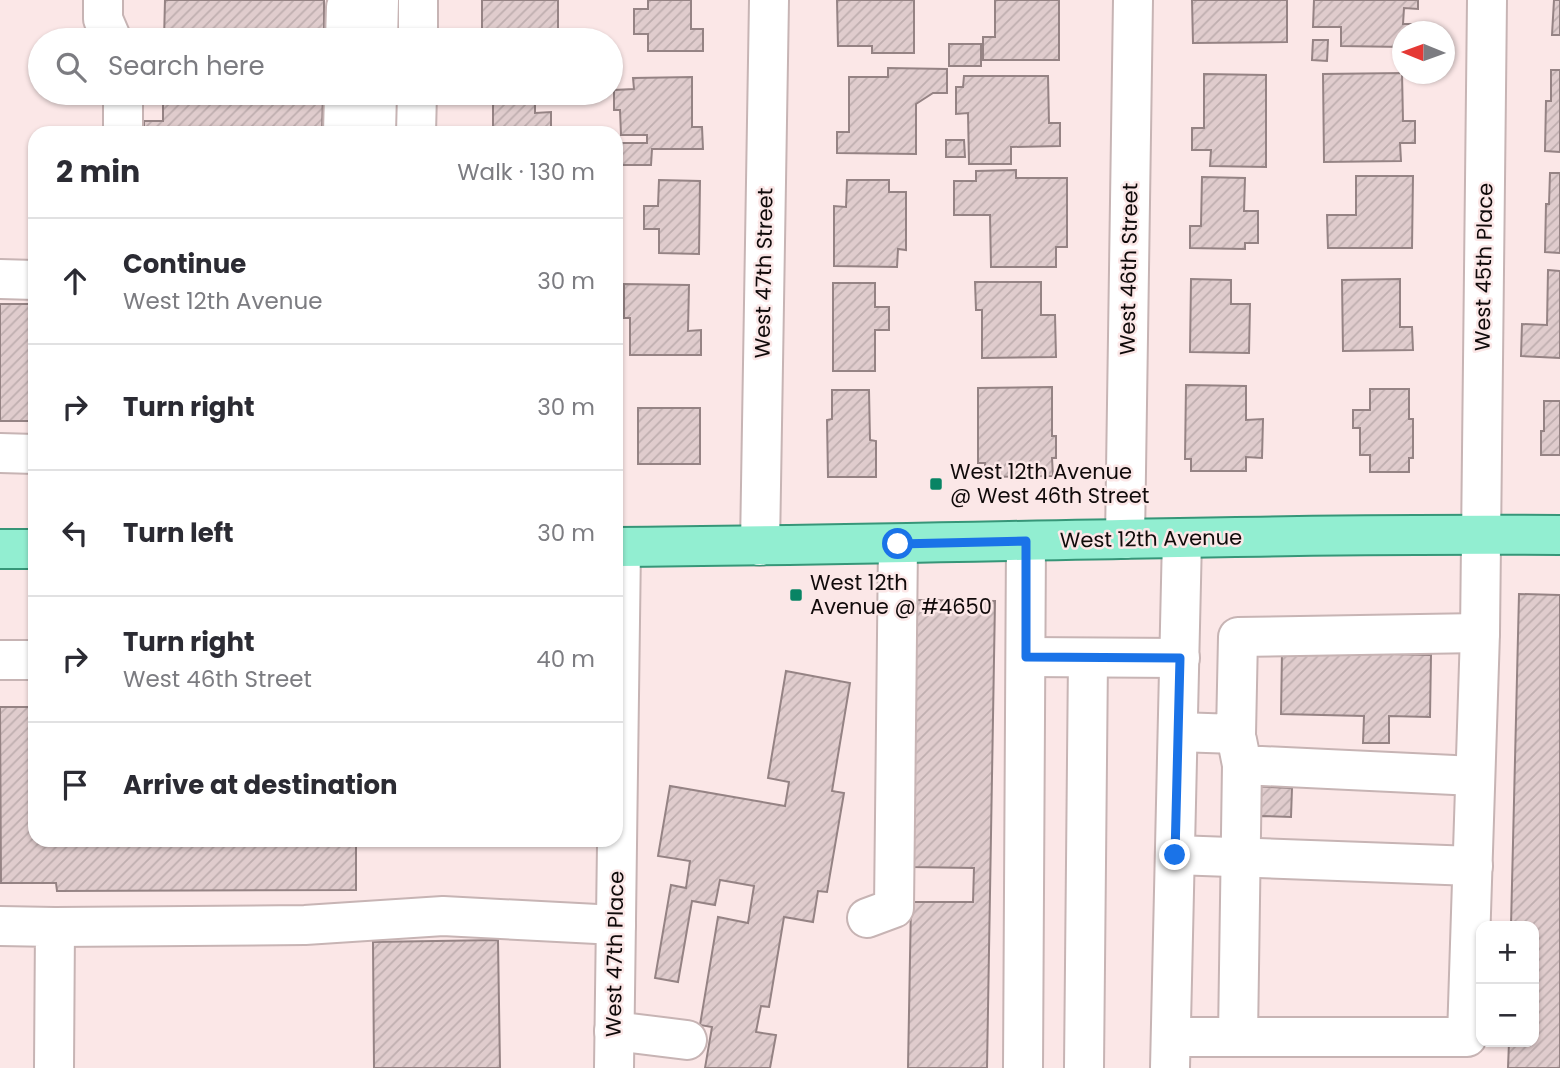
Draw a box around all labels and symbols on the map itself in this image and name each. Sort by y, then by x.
north arrow [1392,21,1455,84]
street label: West 46th Street [1112,183,1145,355]
street label: West 45th Place [1468,183,1499,351]
street label: West 47th Street [748,187,779,359]
place label: West 12th Avenue @ West 46th Street [950,457,1149,510]
marker: West 12th Avenue @ West 46th Street [928,476,944,492]
street label: West 12th Avenue [1060,522,1242,555]
route start [882,528,913,559]
place label: West 12th Avenue @ #4650 [810,568,992,621]
marker: West 12th Avenue @ #4650 [788,587,804,603]
route end [1159,839,1190,870]
street label: West 47th Place [599,871,630,1037]

